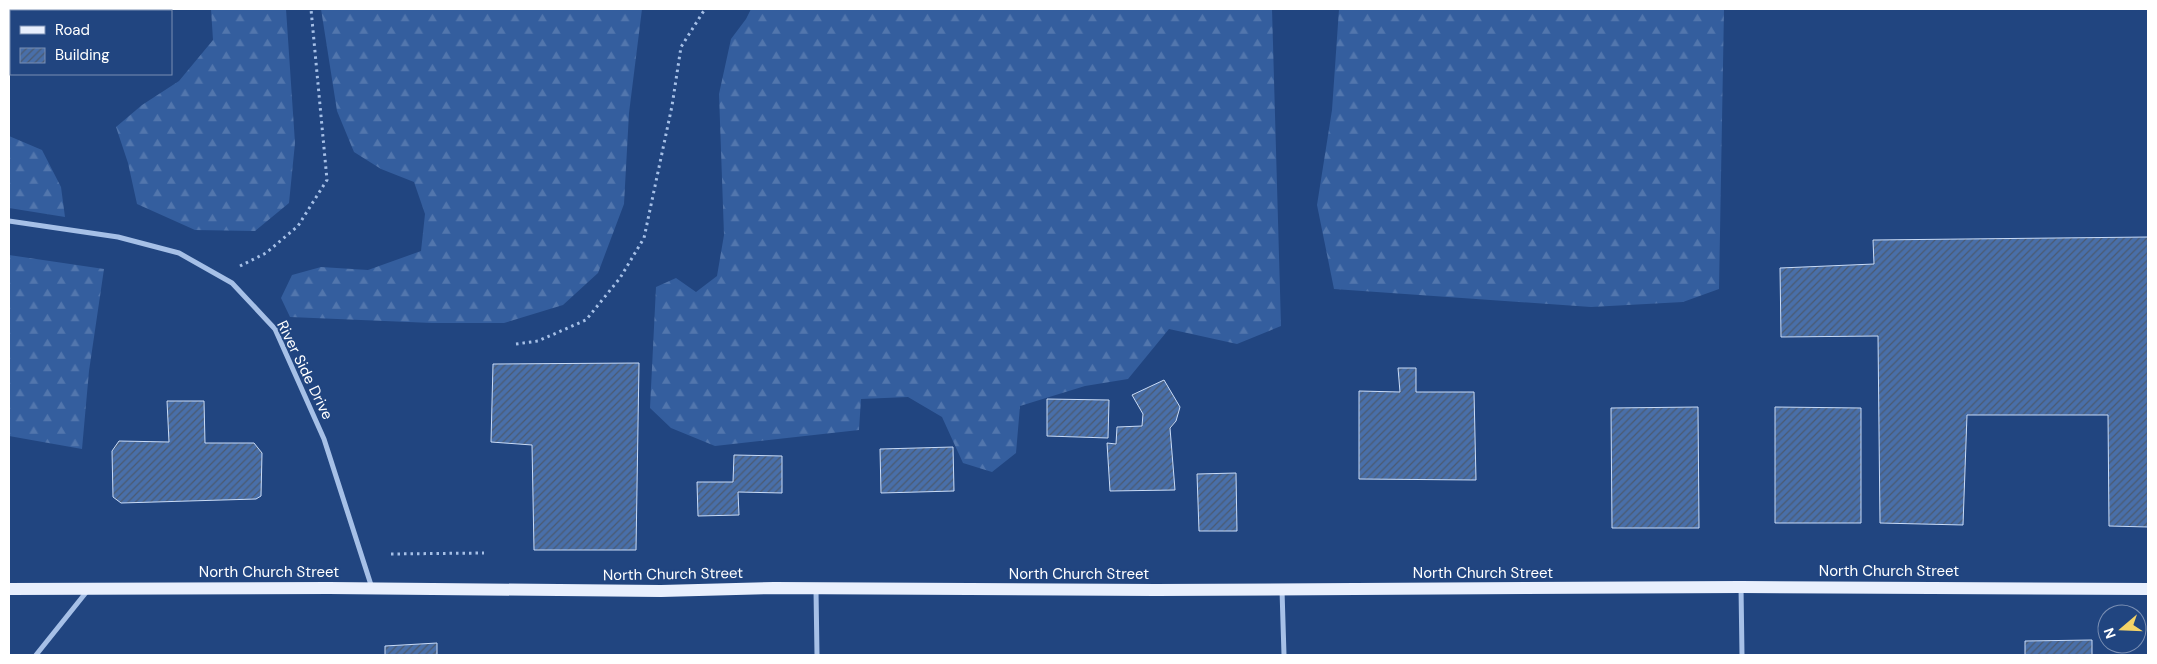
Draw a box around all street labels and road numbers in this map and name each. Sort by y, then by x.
street label: River Side Drive [272,317,338,423]
street label: North Church Street [1819,561,1959,581]
street label: North Church Street [199,562,339,582]
street label: North Church Street [603,563,743,585]
street label: North Church Street [1413,563,1553,583]
street label: North Church Street [1009,564,1149,584]

